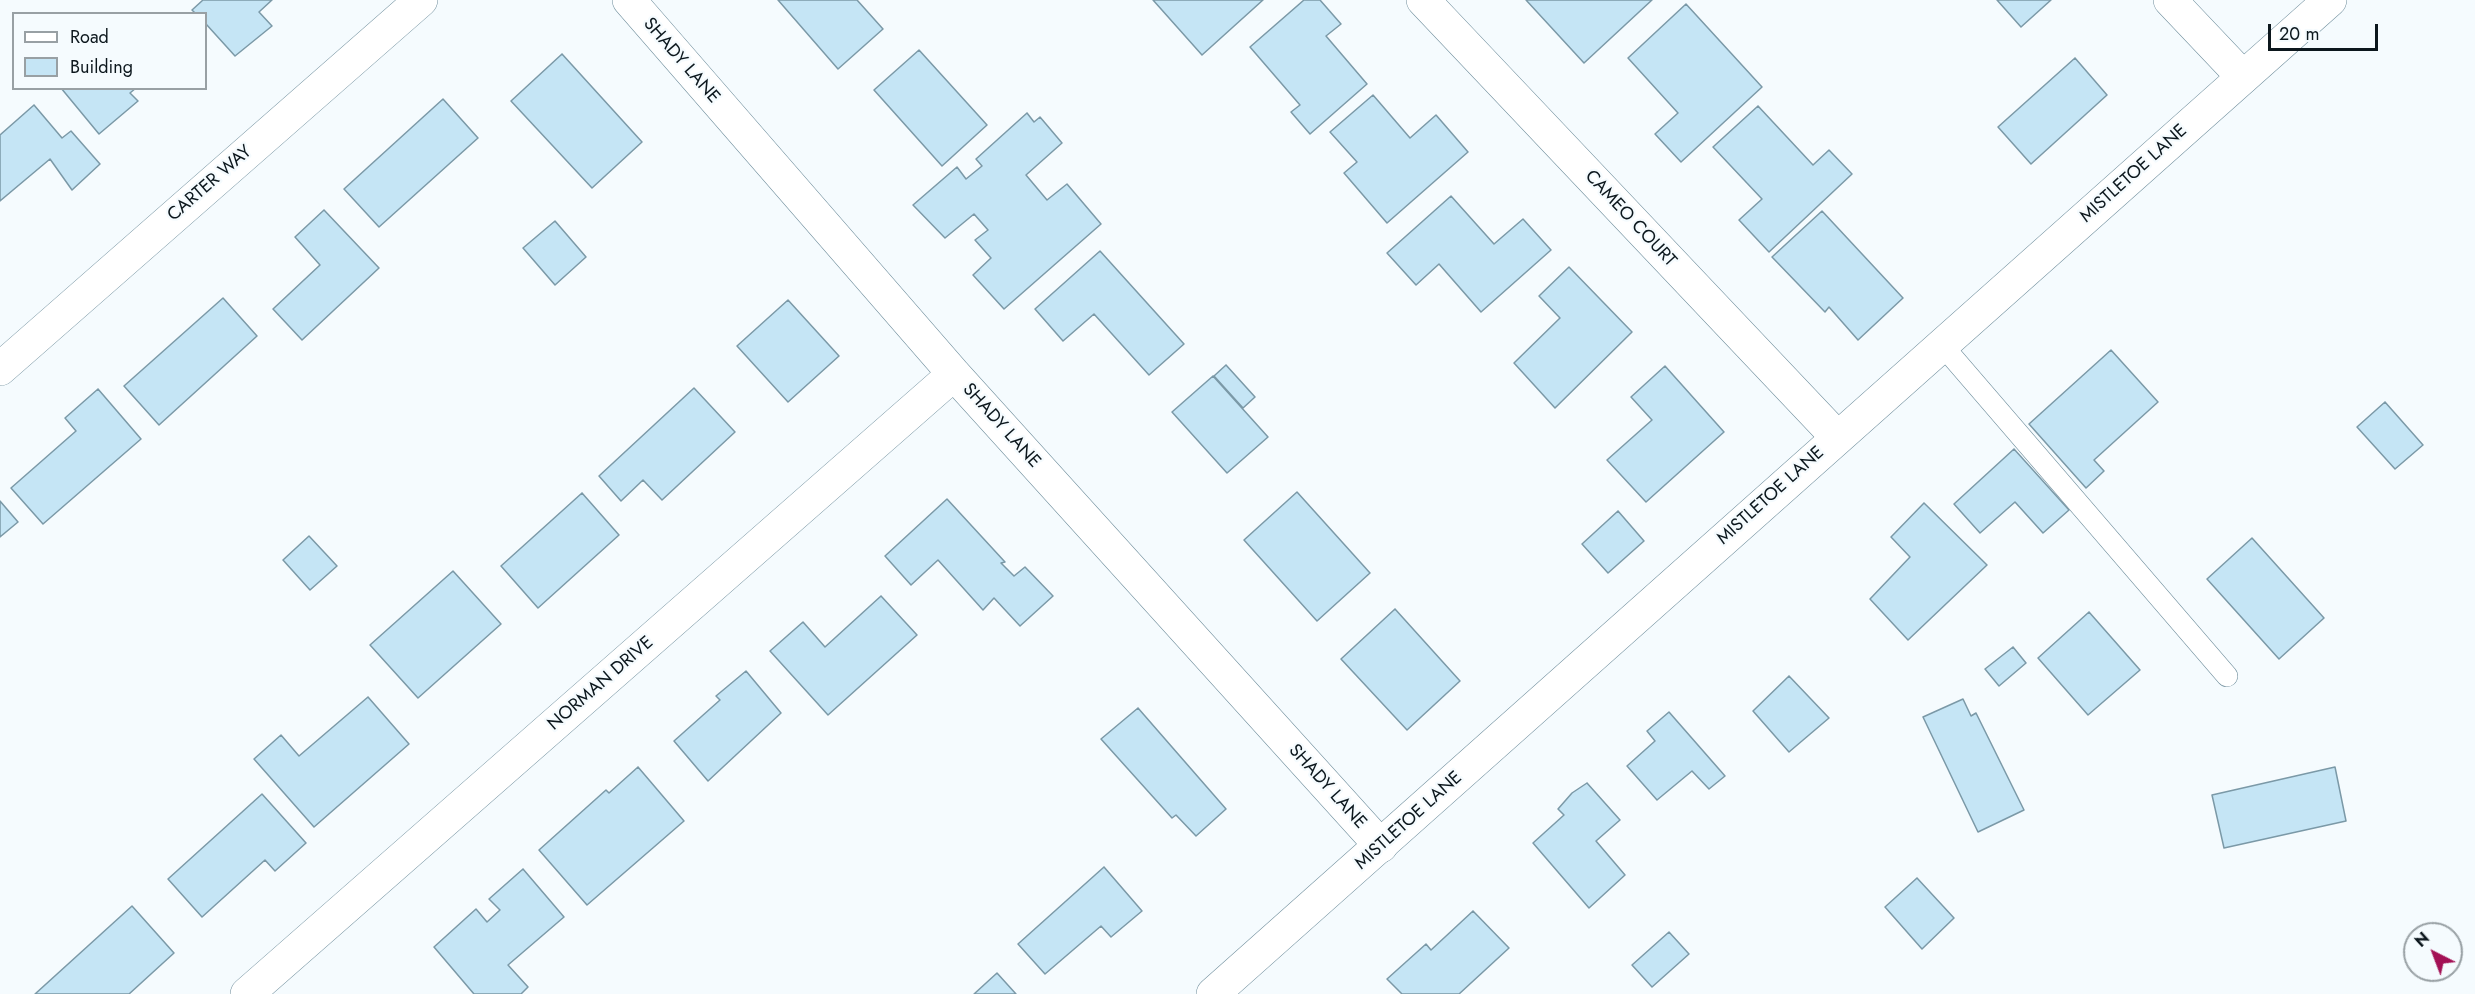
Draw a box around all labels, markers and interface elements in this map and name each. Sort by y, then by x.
legend [12,12,207,90]
scale bar [2271,12,2380,50]
street label: SHADY LANE [638,14,724,108]
text: 20 m [2279,21,2319,47]
text: Road [70,24,109,50]
text: Building [70,54,133,80]
street label: MISTLETOE LANE [2076,120,2192,228]
street label: CARTER WAY [163,142,257,226]
street label: CAMEO COURT [1580,166,1680,272]
street label: SHADY LANE [957,379,1045,473]
street label: MISTLETOE LANE [1713,442,1829,550]
street label: NORMAN DRIVE [544,632,658,736]
street label: SHADY LANE [1283,740,1371,834]
street label: MISTLETOE LANE [1351,767,1467,875]
north arrow [2403,922,2463,982]
text: N [2410,927,2434,953]

